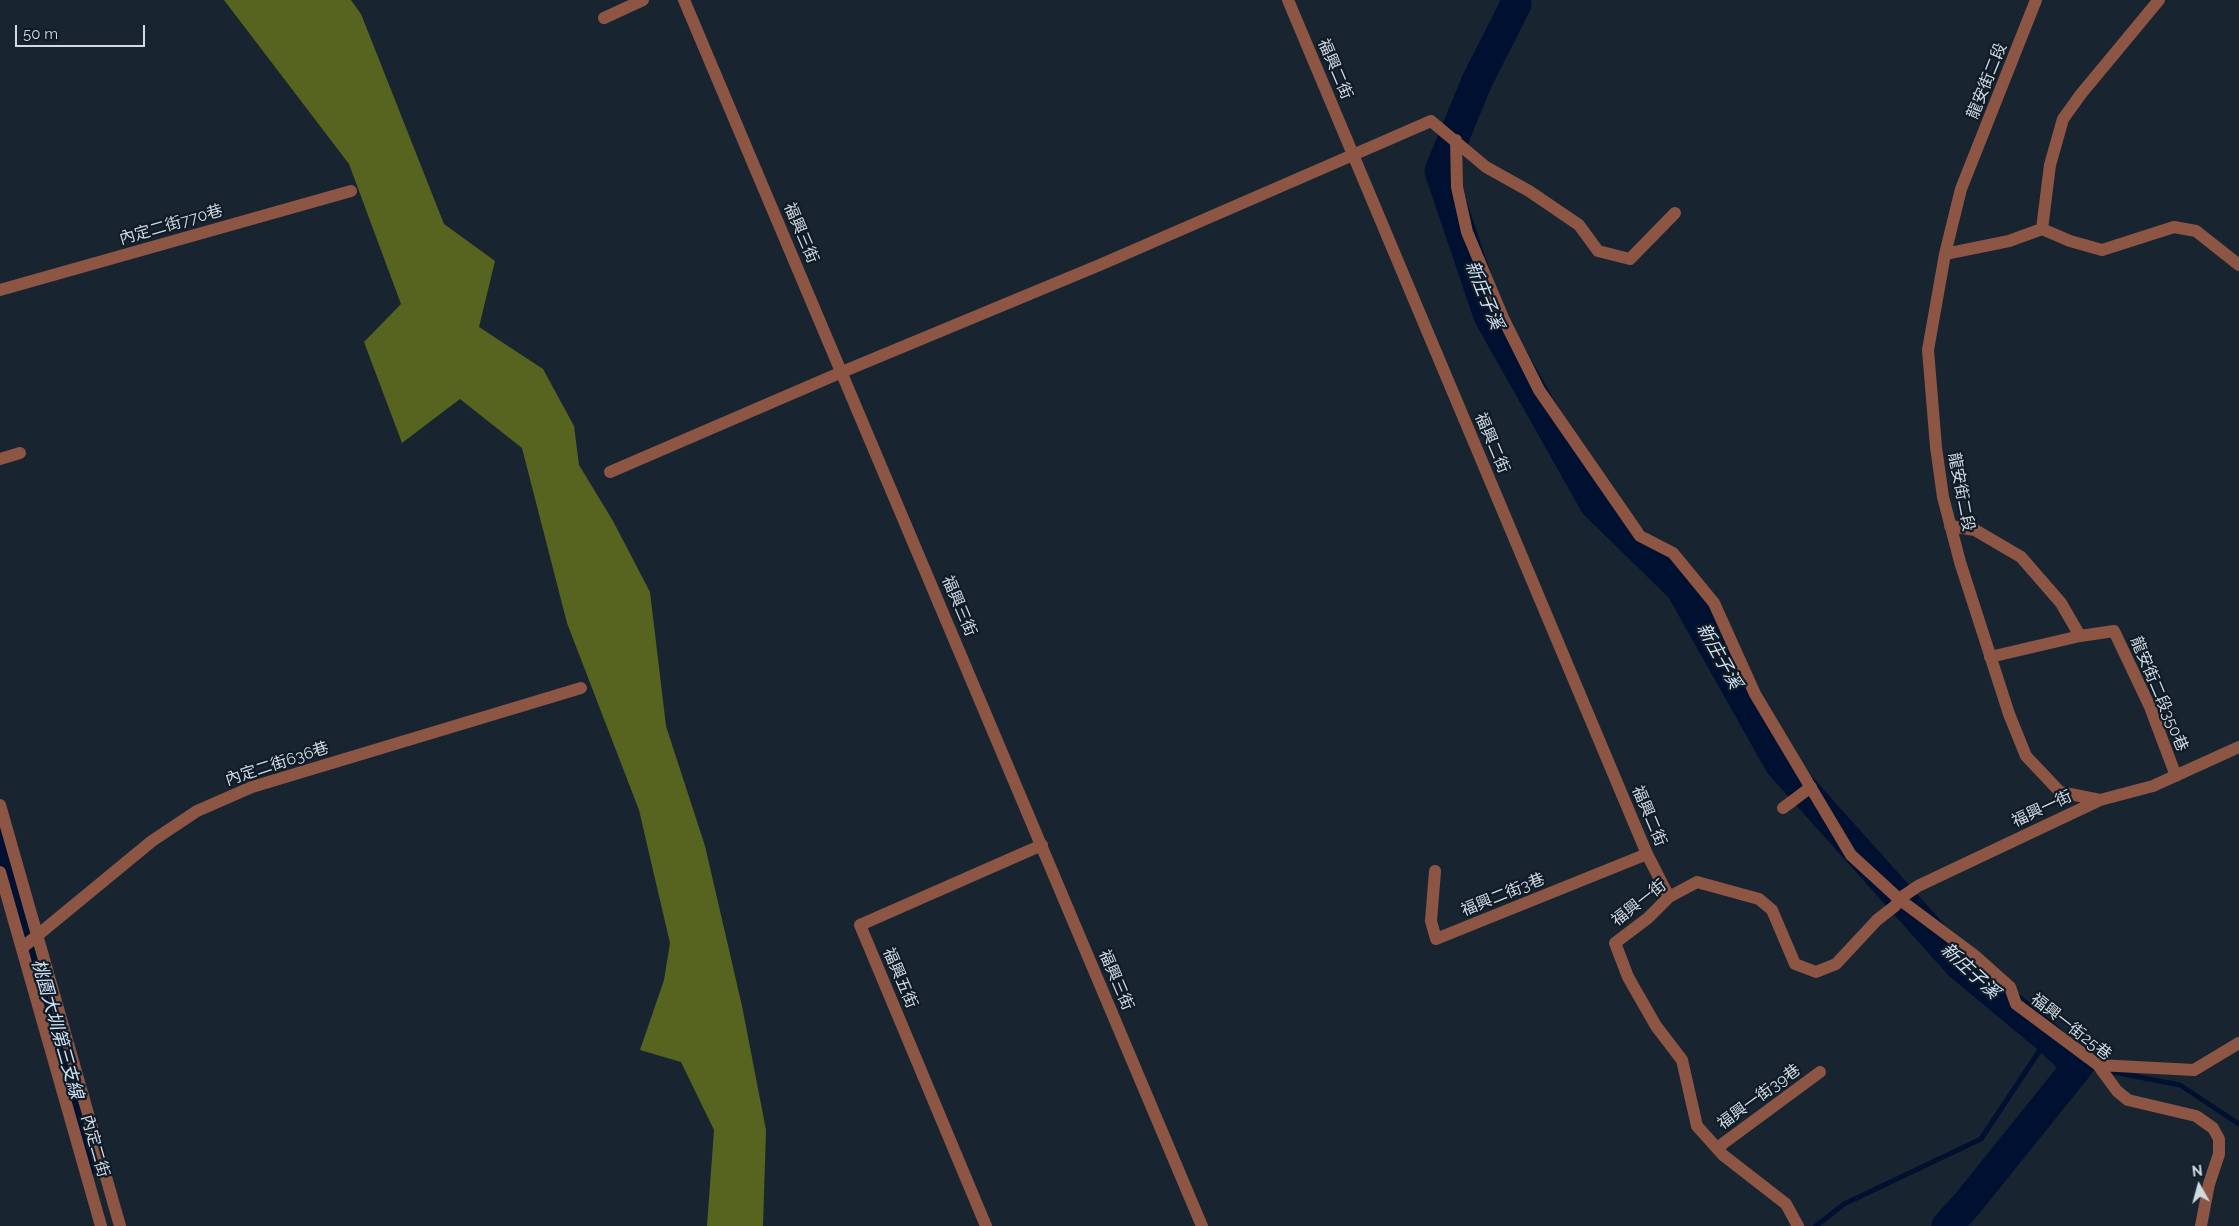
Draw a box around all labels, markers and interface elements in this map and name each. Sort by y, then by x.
scale bar [18,15,148,47]
text: 50 m [23,25,58,43]
street label: 福興二街 [1314,36,1356,102]
street label: 龍安街二段 [1963,40,2011,122]
street label: 福興三街 [780,200,822,266]
street label: 內定二街770巷 [117,201,225,249]
water label: 新庄子溪 [1461,258,1507,332]
street label: 福興二街 [1471,410,1513,476]
street label: 龍安街二段 [1944,451,1978,533]
street label: 福興三街 [938,573,980,639]
water label: 新庄子溪 [1692,619,1746,693]
street label: 龍安街二段350巷 [2126,634,2192,754]
street label: 內定二街636巷 [223,738,331,790]
street label: 福興二街 [1628,783,1670,849]
street label: 福興一街 [2009,787,2075,831]
street label: 福興二街3巷 [1458,870,1548,920]
street label: 福興一街 [1608,876,1670,930]
water label: 新庄子溪 [1936,939,2004,1003]
street label: 福興五街 [879,945,921,1011]
street label: 福興三街 [1095,947,1137,1013]
water label: 桃園大圳第三支線 [27,957,87,1101]
street label: 福興一街25巷 [2027,990,2115,1064]
street label: 福興一街39巷 [1714,1060,1804,1134]
street label: 內定二街 [77,1113,113,1179]
north arrow [2174,1161,2224,1211]
text: N [2191,1163,2203,1180]

